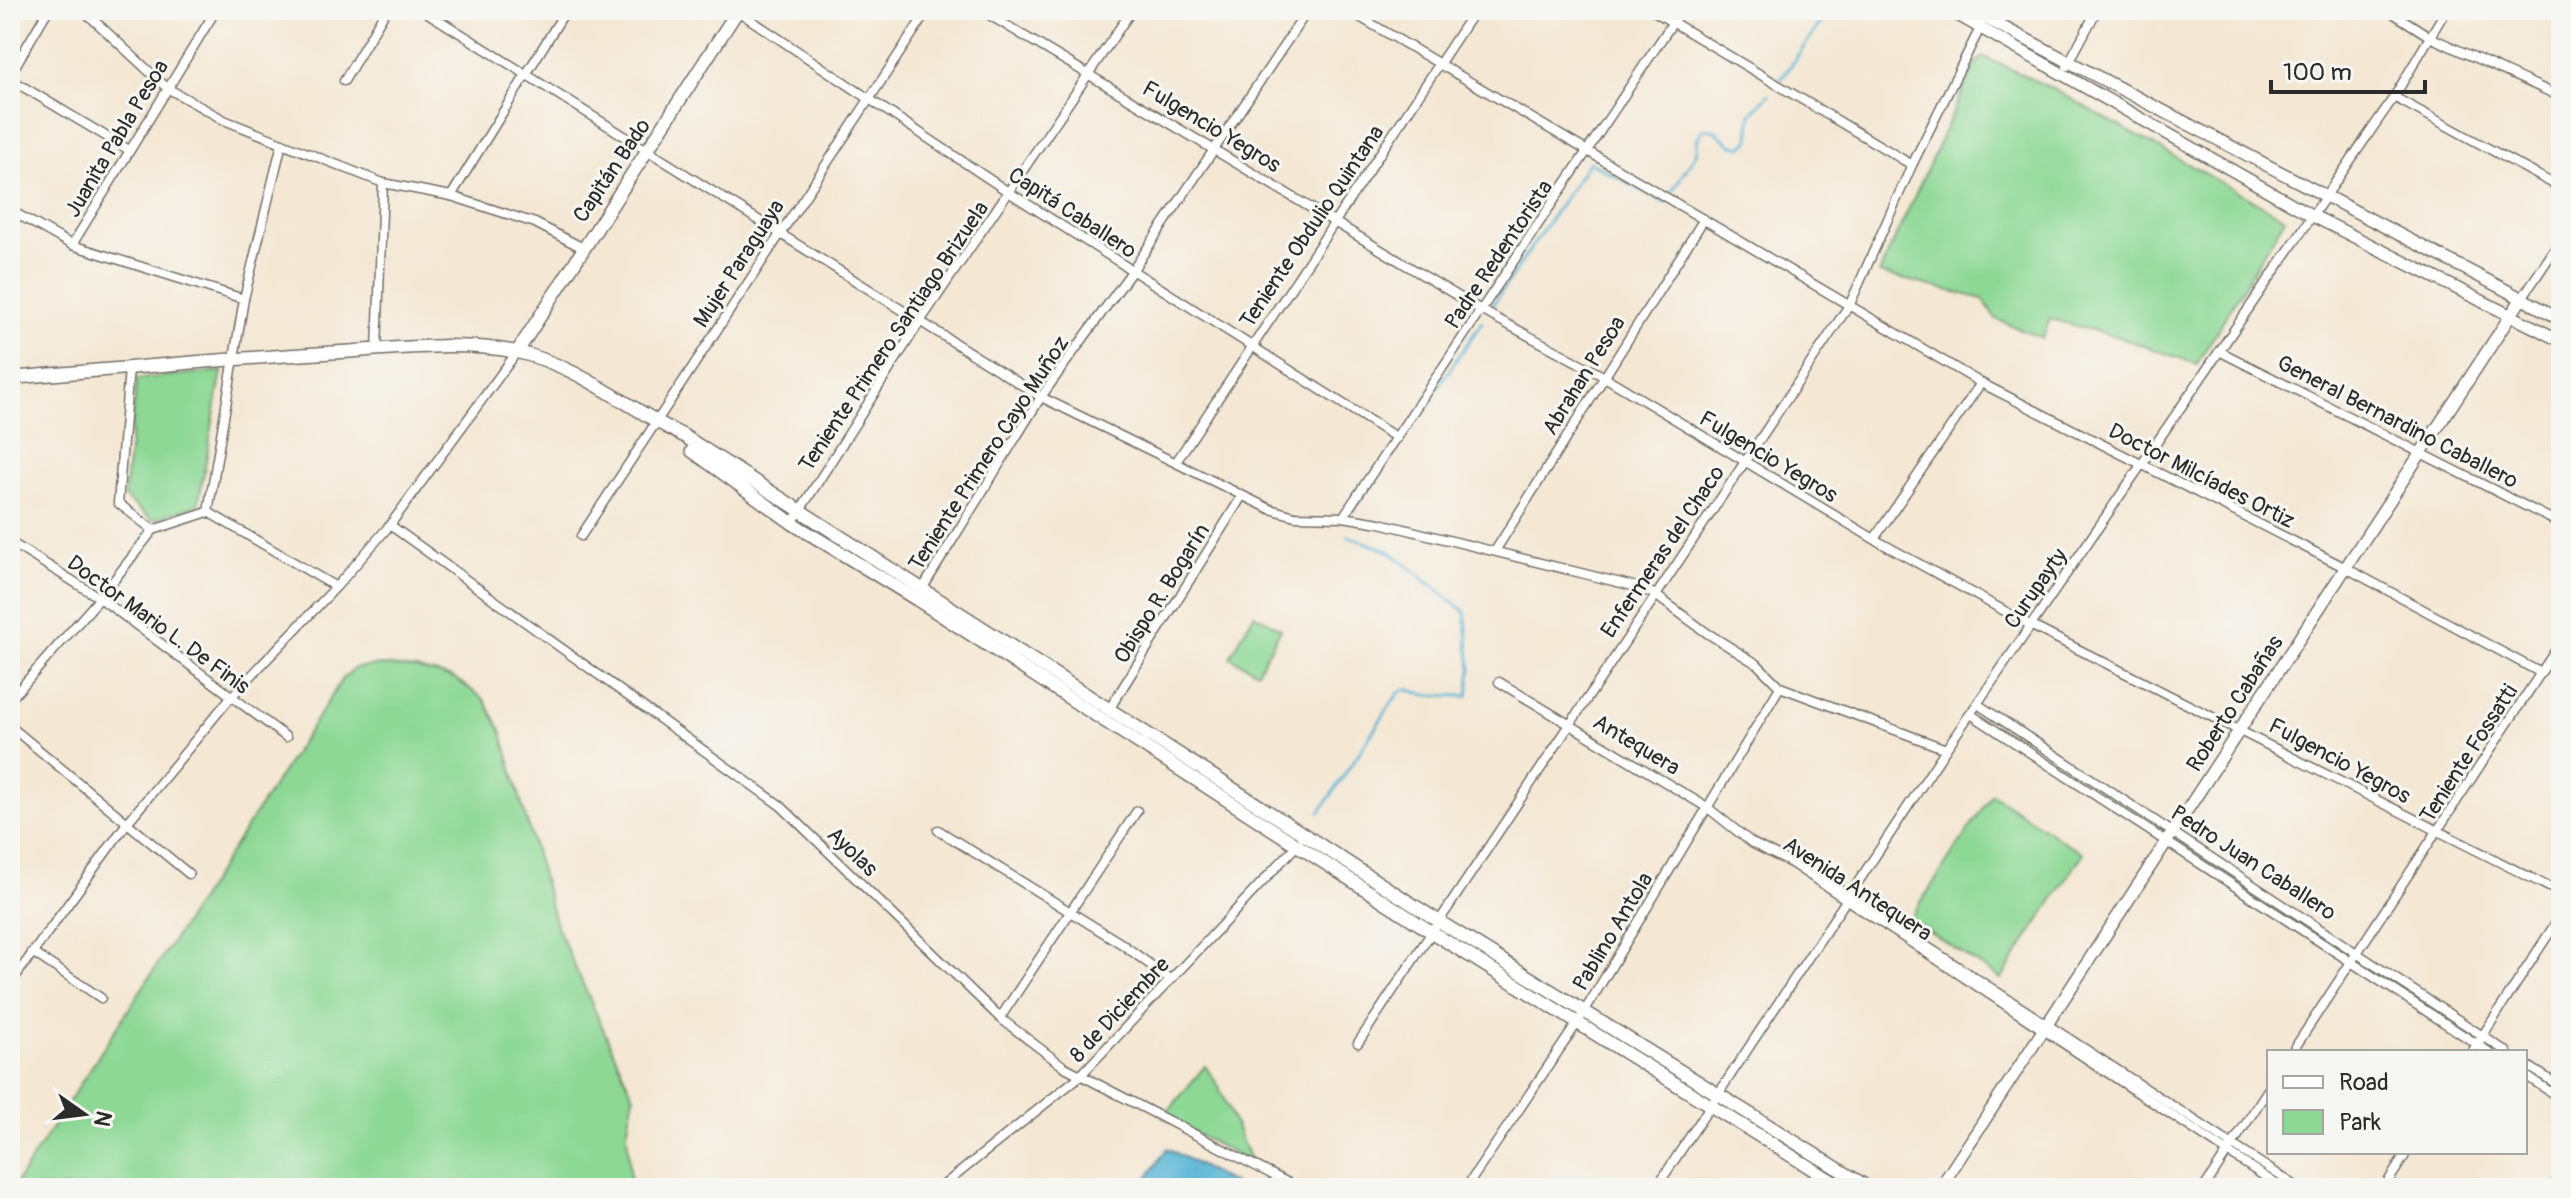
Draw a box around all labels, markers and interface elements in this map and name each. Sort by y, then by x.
scale bar [2271,44,2425,94]
street label: Juanita Pabla Pesoa [59,55,175,222]
text: 100 m [2283,58,2352,87]
street label: Fulgencio Yegros [1137,75,1286,179]
street label: Capitán Bado [567,113,657,228]
street label: Teniente Obdulio Quintana [1233,120,1390,333]
street label: Capitá Caballero [1003,161,1142,265]
street label: Padre Redentorista [1439,175,1559,334]
street label: Mujer Paraguaya [687,194,791,333]
street label: Teniente Primero Santiago Brizuela [793,196,995,477]
street label: Abrahan Pesoa [1536,311,1632,440]
street label: Teniente Primero Cayo Muñoz [902,331,1075,576]
street label: General Bernardino Caballero [2272,349,2523,495]
street label: Fulgencio Yegros [1694,405,1843,509]
street label: Doctor Milcíades Ortiz [2104,417,2299,535]
street label: Enfermeras del Chaco [1595,460,1731,643]
street label: Obispo R. Bogarín [1108,518,1216,669]
street label: Curupayty [1998,543,2074,634]
street label: Doctor Mario L. De Finis [62,549,255,701]
street label: Roberto Cabañas [2180,630,2289,777]
street label: Teniente Fossatti [2414,679,2524,828]
street label: Antequera [1588,708,1685,782]
street label: Fulgencio Yegros [2264,712,2415,810]
street label: Pedro Juan Caballero [2166,799,2342,927]
street label: Ayolas [821,821,884,883]
street label: Avenida Antequera [1778,830,1937,947]
street label: Pablino Antola [1567,867,1659,996]
street label: 8 de Diciembre [1064,951,1176,1068]
legend [2267,1050,2527,1154]
text: Road [2339,1068,2389,1097]
north arrow [44,1074,124,1154]
text: N [87,1108,118,1129]
text: Park [2339,1108,2381,1137]

